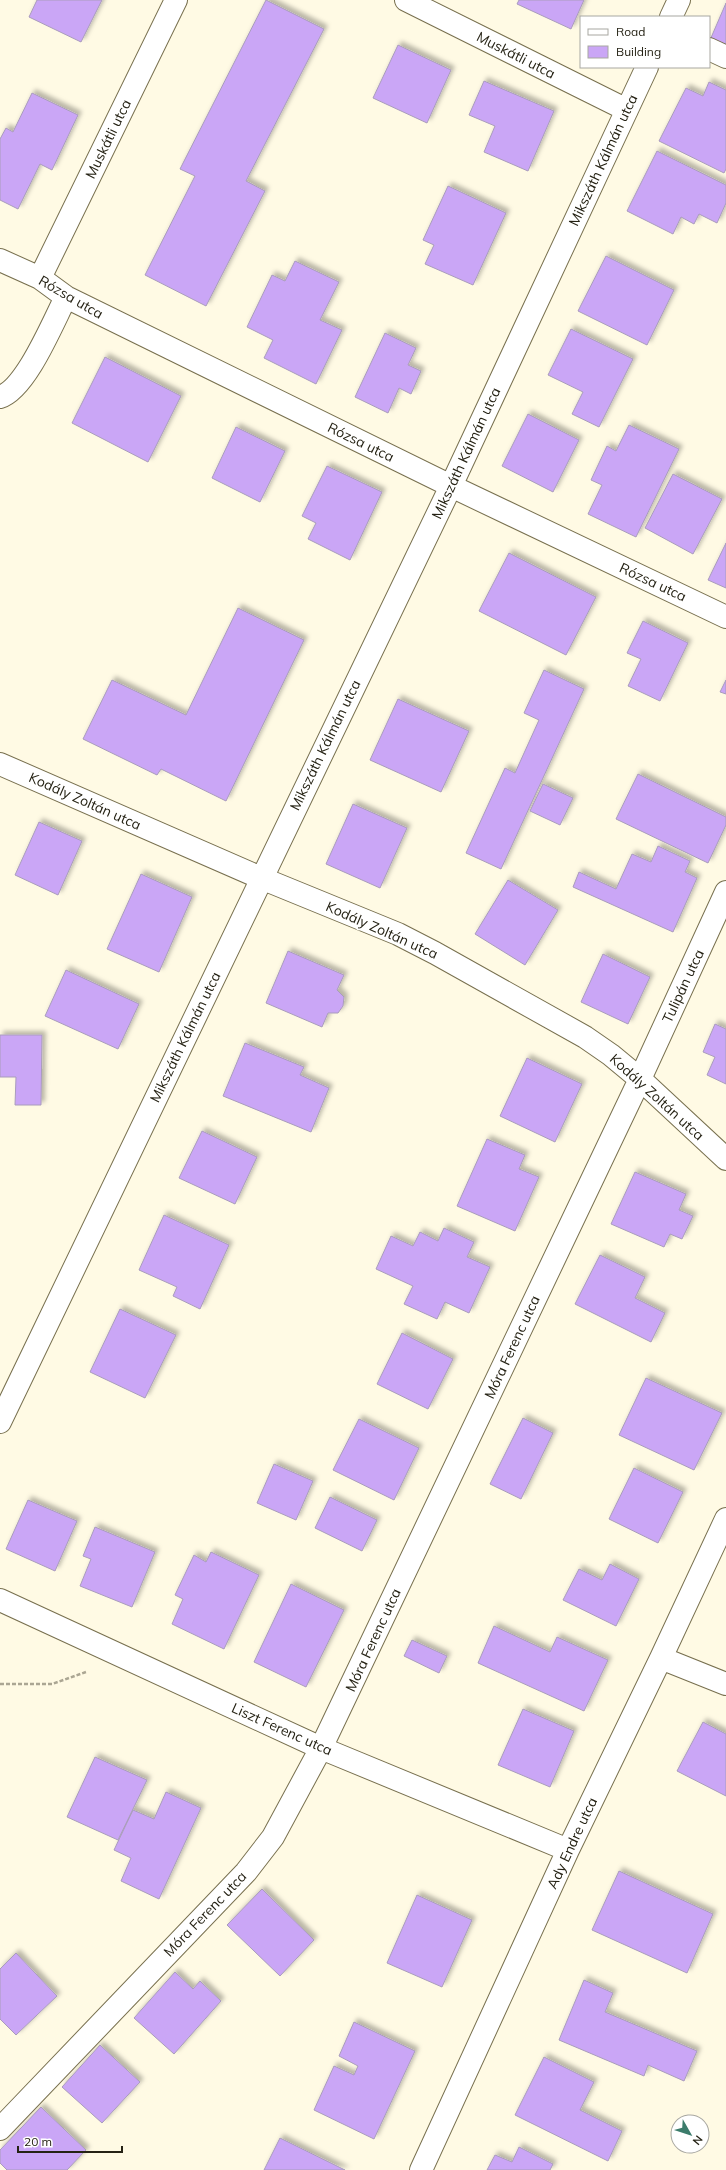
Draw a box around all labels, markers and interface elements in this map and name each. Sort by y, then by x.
legend [580,16,710,68]
text: Road [616,24,645,39]
street label: Muskátli utca [474,27,558,83]
text: Building [616,44,661,59]
street label: Mikszáth Kálmán utca [565,91,641,229]
street label: Muskátli utca [81,96,135,182]
street label: Rózsa utca [35,271,107,323]
street label: Mikszáth Kálmán utca [428,384,504,522]
street label: Rózsa utca [325,418,397,466]
street label: Rózsa utca [617,559,689,605]
street label: Mikszáth Kálmán utca [286,677,364,813]
street label: Kodály Zoltán utca [26,768,144,834]
street label: Kodály Zoltán utca [323,897,441,963]
street label: Tulipán utca [658,946,708,1026]
street label: Mikszáth Kálmán utca [146,969,224,1105]
street label: Kodály Zoltán utca [606,1050,708,1144]
street label: Móra Ferenc utca [480,1292,544,1402]
street label: Móra Ferenc utca [341,1585,405,1695]
street label: Liszt Ferenc utca [229,1699,335,1759]
street label: Ady Endre utca [543,1794,601,1892]
street label: Móra Ferenc utca [160,1868,250,1960]
north arrow [670,2114,710,2154]
scale bar [18,2128,122,2154]
text: N [690,2133,706,2148]
text: 20 m [24,2134,52,2149]

